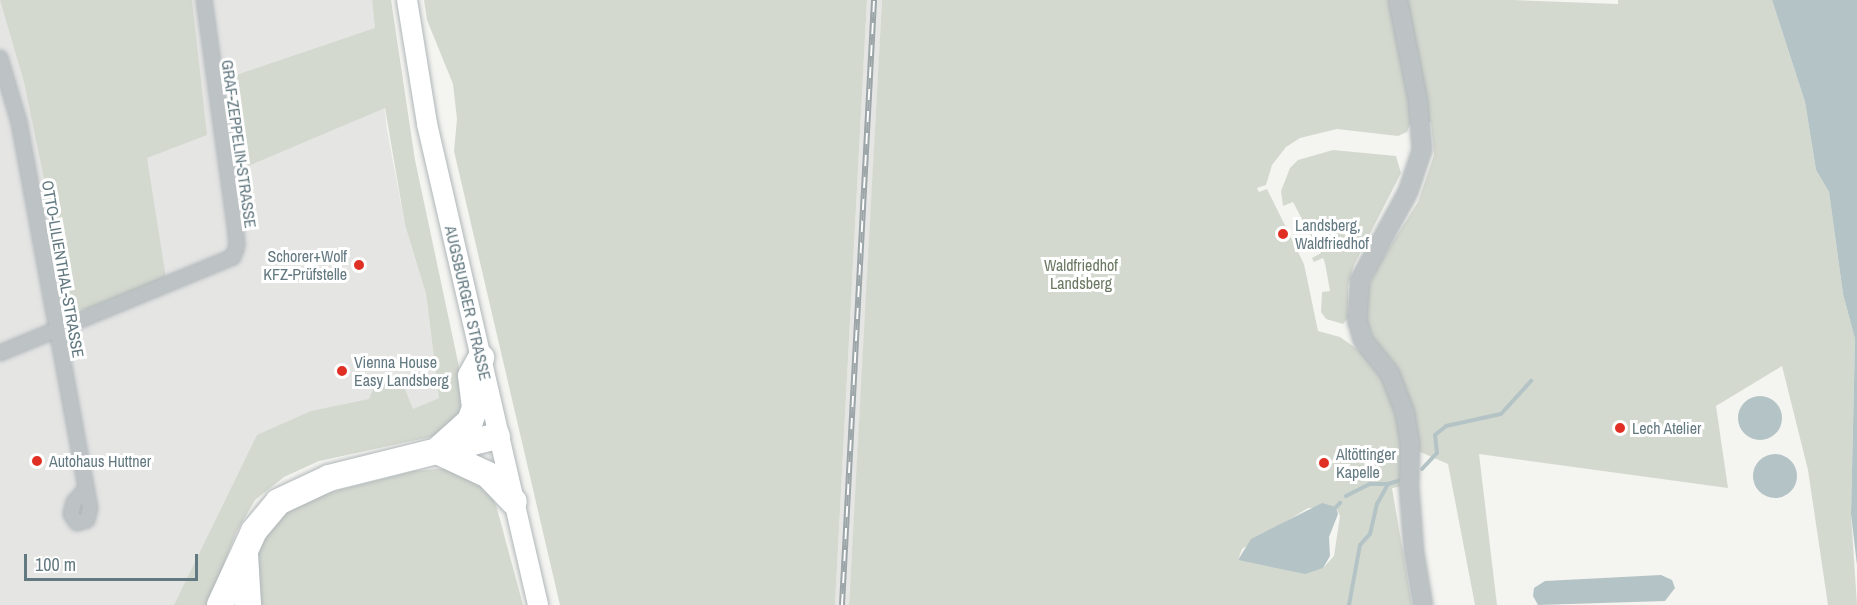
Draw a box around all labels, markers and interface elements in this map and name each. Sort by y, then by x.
street label: GRAF-ZEPPELIN-STRASSE [218,59,260,229]
street label: OTTO-LILIENTHAL-STRASSE [38,179,88,359]
place label: Landsberg, Waldfriedhof [1295,215,1369,253]
street label: AUGSBURGER STRASSE [441,224,495,382]
marker: Landsberg, Waldfriedhof [1276,227,1290,241]
place label: Schorer+Wolf KFZ-Prüfstelle [263,246,347,284]
park label: Waldfriedhof Landsberg [1044,255,1118,293]
marker: Schorer+Wolf KFZ-Prüfstelle [352,258,366,272]
place label: Vienna House Easy Landsberg [354,352,449,390]
marker: Vienna House Easy Landsberg [335,364,349,378]
place label: Lech Atelier [1632,418,1702,438]
marker: Lech Atelier [1613,421,1627,435]
place label: Altöttinger Kapelle [1336,444,1396,482]
place label: Autohaus Huttner [49,451,151,471]
marker: Autohaus Huttner [30,454,44,468]
marker: Altöttinger Kapelle [1317,456,1331,470]
scale bar [27,542,201,580]
text: 100 m [35,552,76,577]

